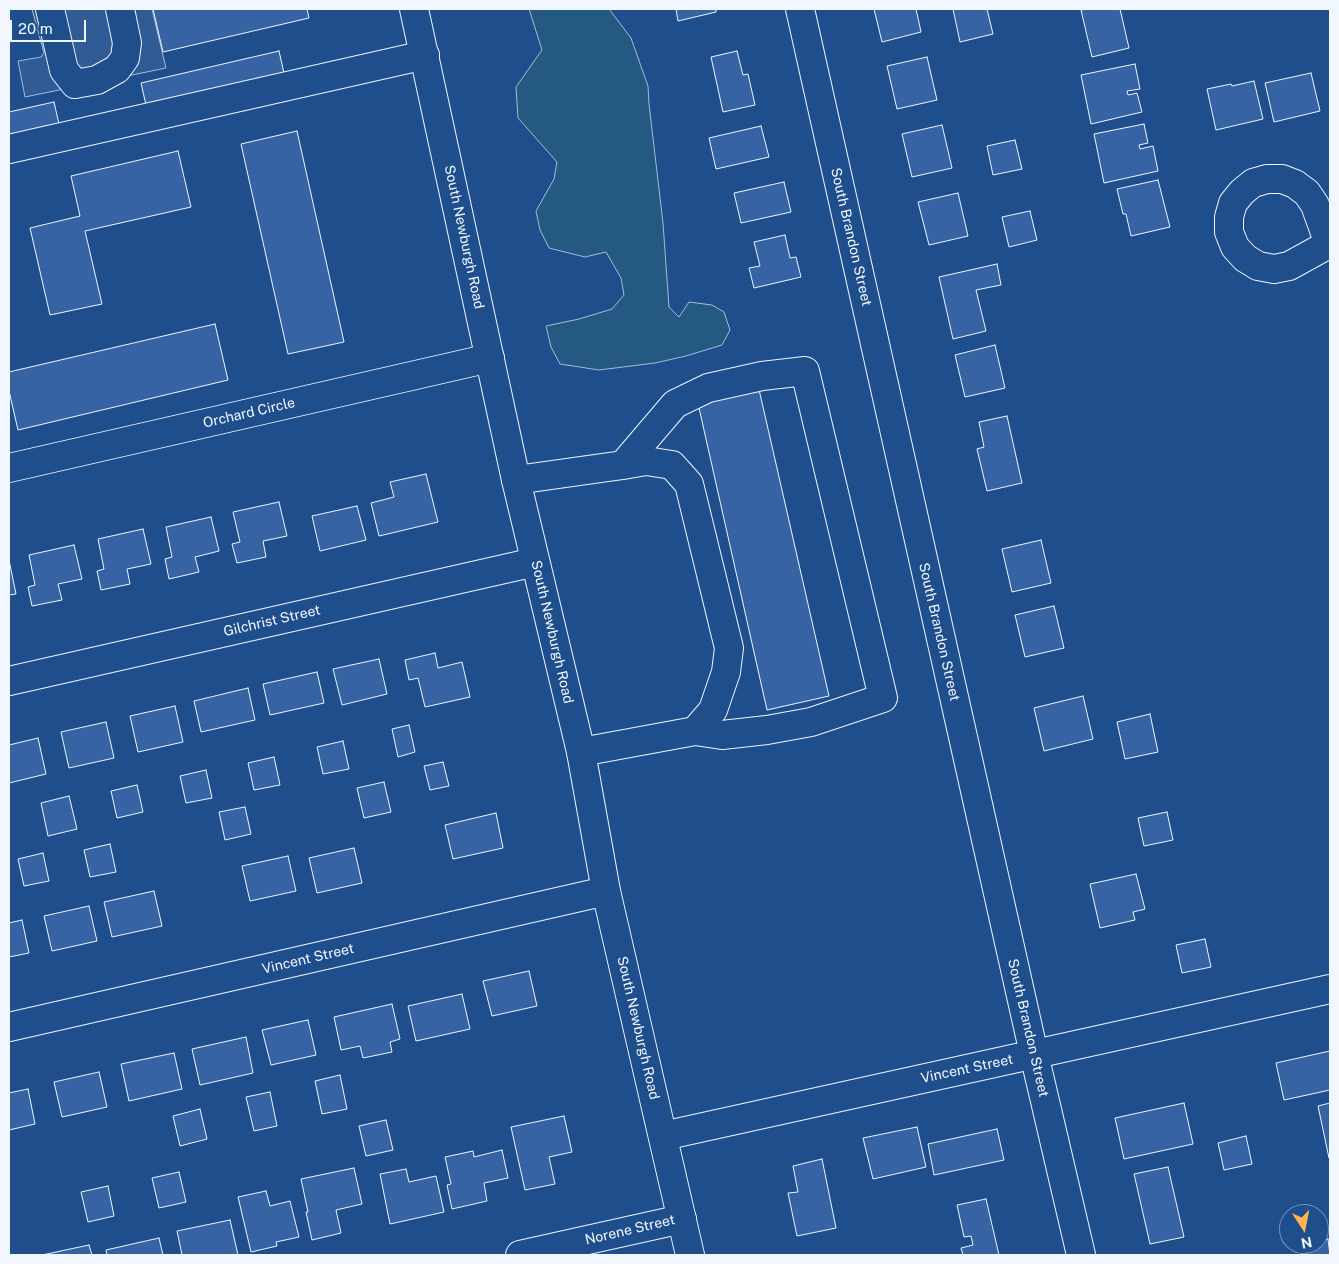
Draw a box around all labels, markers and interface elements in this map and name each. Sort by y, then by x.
scale bar [12,10,89,42]
text: 20 m [18,20,53,37]
street label: South Newburgh Road [441,164,487,310]
street label: South Brandon Street [827,166,875,308]
street label: Orchard Circle [201,394,297,432]
street label: South Newburgh Road [527,559,577,705]
street label: South Brandon Street [915,561,963,703]
street label: Gilchrist Street [222,602,322,640]
street label: Vincent Street [260,940,356,978]
street label: South Newburgh Road [613,955,663,1101]
street label: South Brandon Street [1004,957,1052,1099]
street label: Vincent Street [919,1051,1015,1087]
north arrow [1279,1204,1329,1254]
street label: Norene Street [583,1211,677,1249]
text: N [1300,1234,1314,1252]

